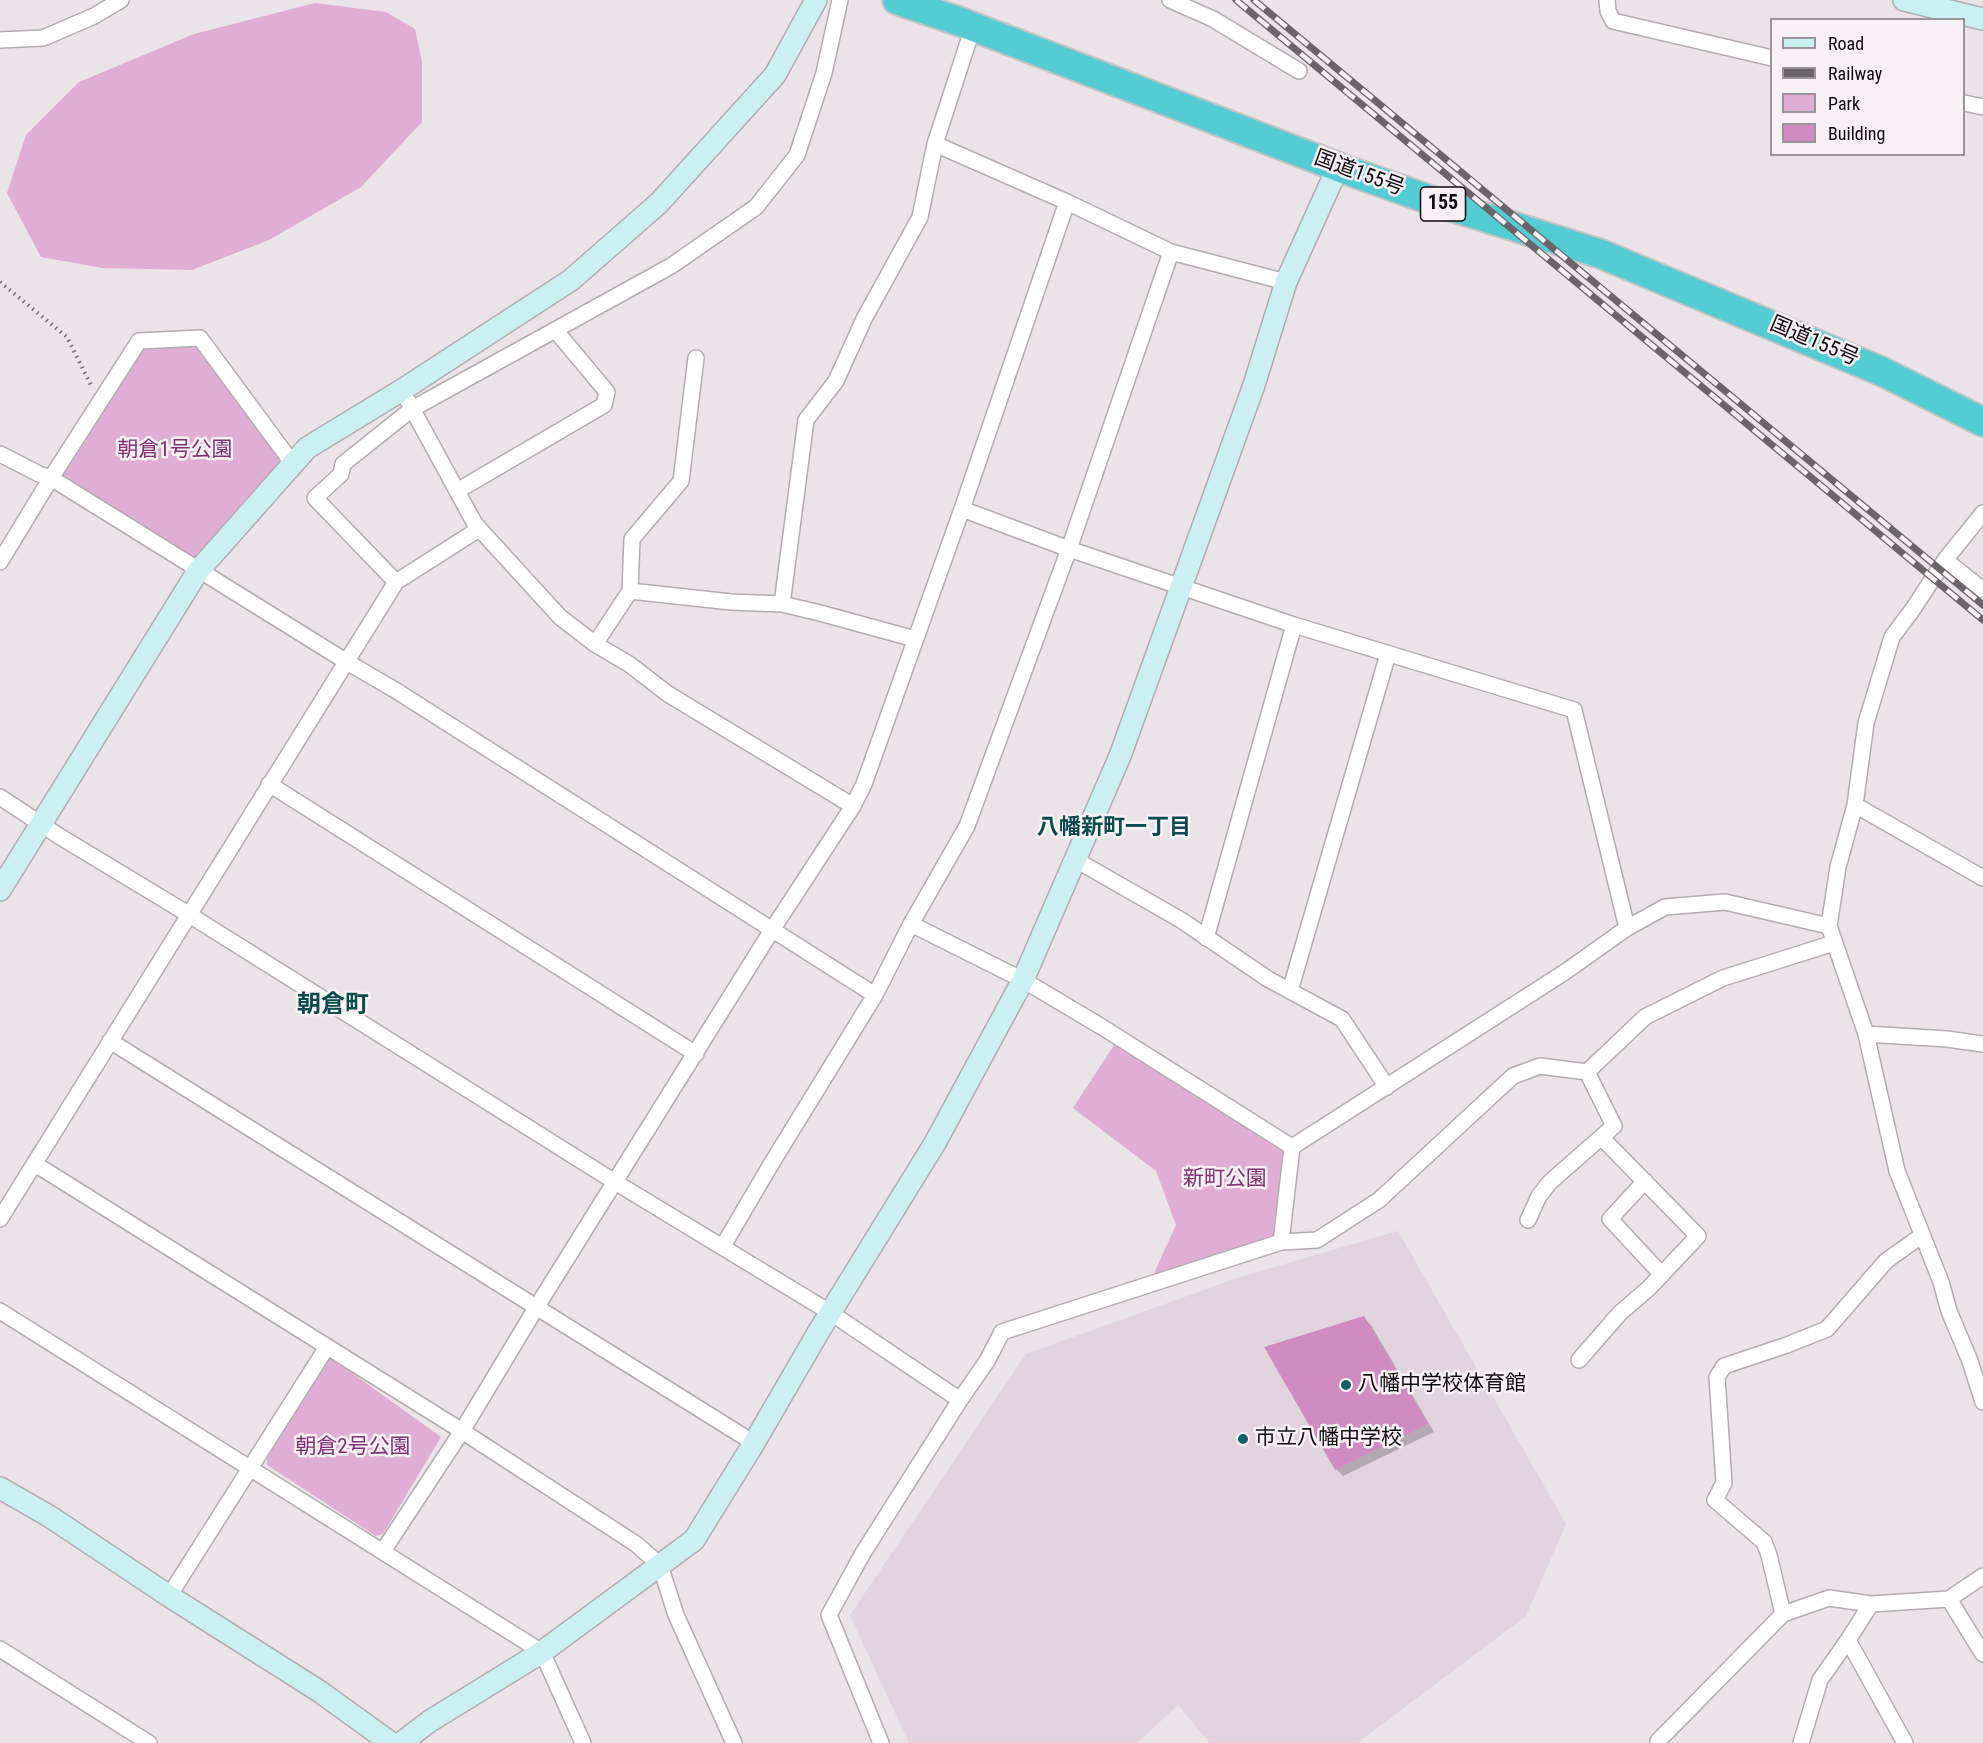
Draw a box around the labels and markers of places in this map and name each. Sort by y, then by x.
place label: 八幡中学校体育館 [1358,1372,1526,1398]
marker: 八幡中学校体育館 [1339,1378,1353,1392]
place label: 市立八幡中学校 [1255,1426,1402,1452]
marker: 市立八幡中学校 [1236,1432,1250,1446]

